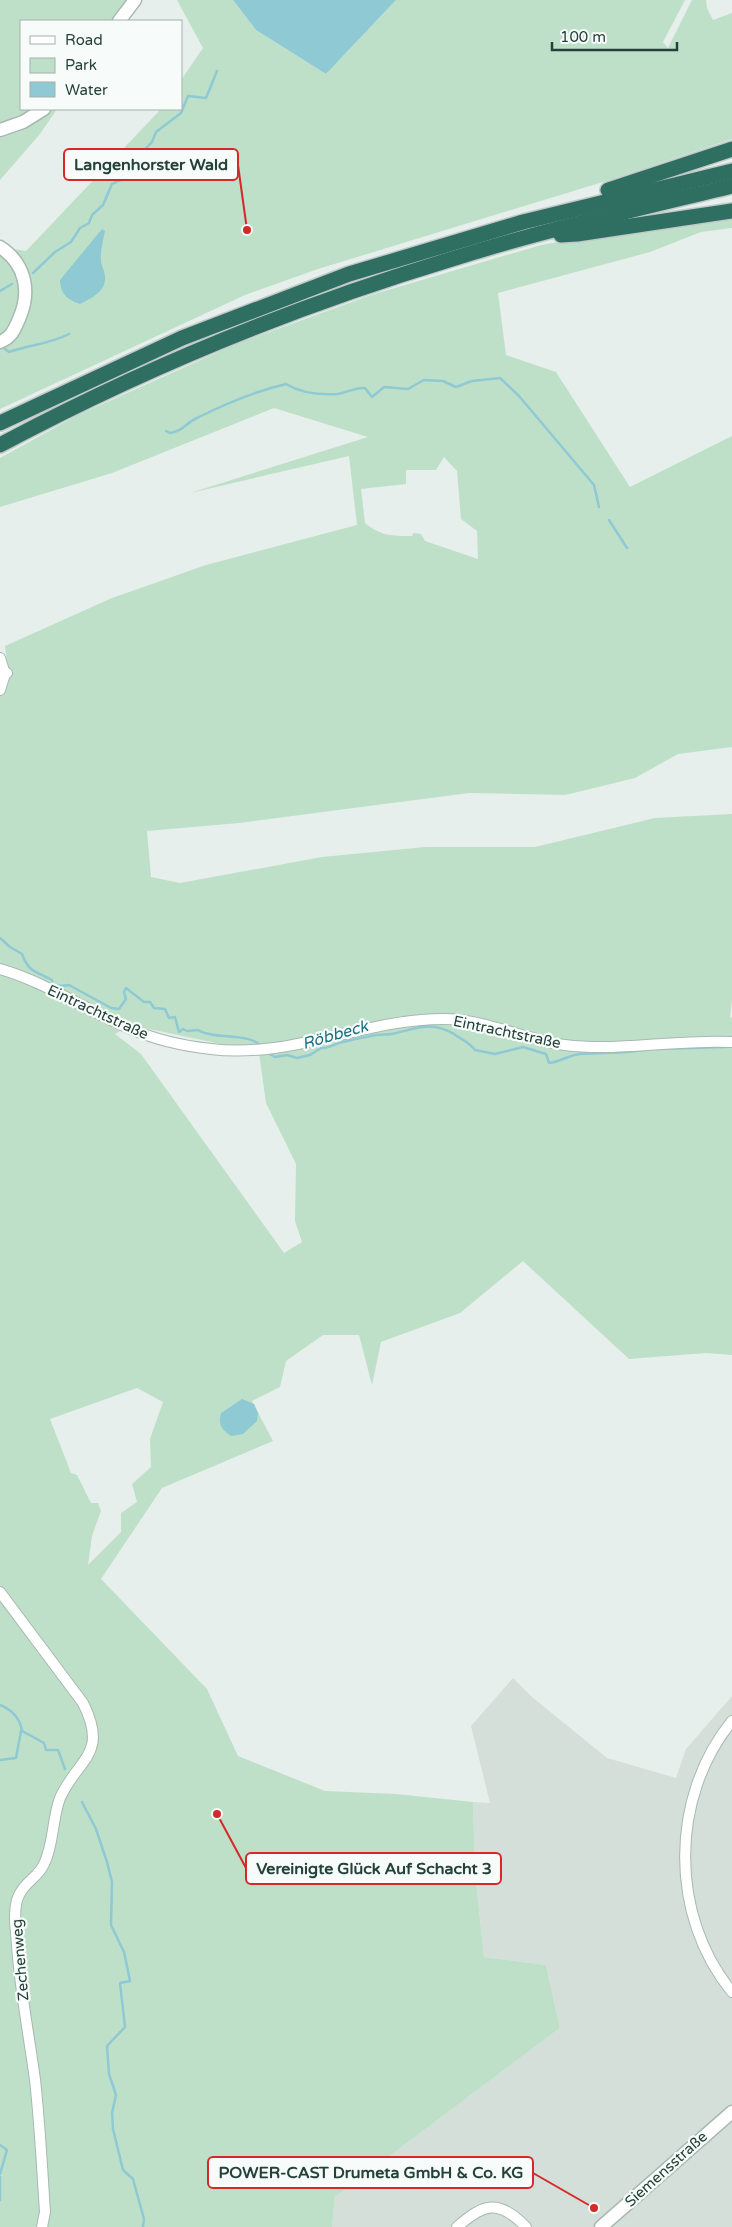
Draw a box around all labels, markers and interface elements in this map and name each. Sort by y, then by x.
legend [20,20,182,110]
scale bar [552,20,677,52]
text: 100 m [560,28,606,46]
text: Road [65,31,103,49]
text: Park [65,56,97,74]
text: Water [65,81,108,99]
callout: Langenhorster Wald [64,149,238,180]
text: Langenhorster Wald [74,155,228,175]
street label: Eintrachtstraße [45,981,151,1043]
street label: Eintrachtstraße [452,1012,562,1052]
water label: Röbbeck [300,1016,371,1054]
callout: Vereinigte Glück Auf Schacht 3 [246,1853,501,1884]
text: Vereinigte Glück Auf Schacht 3 [256,1859,492,1879]
street label: Zechenweg [7,1918,33,2002]
street label: Siemensstraße [621,2127,711,2211]
callout: POWER-CAST Drumeta GmbH & Co. KG [208,2157,533,2188]
text: POWER-CAST Drumeta GmbH & Co. KG [219,2163,523,2183]

